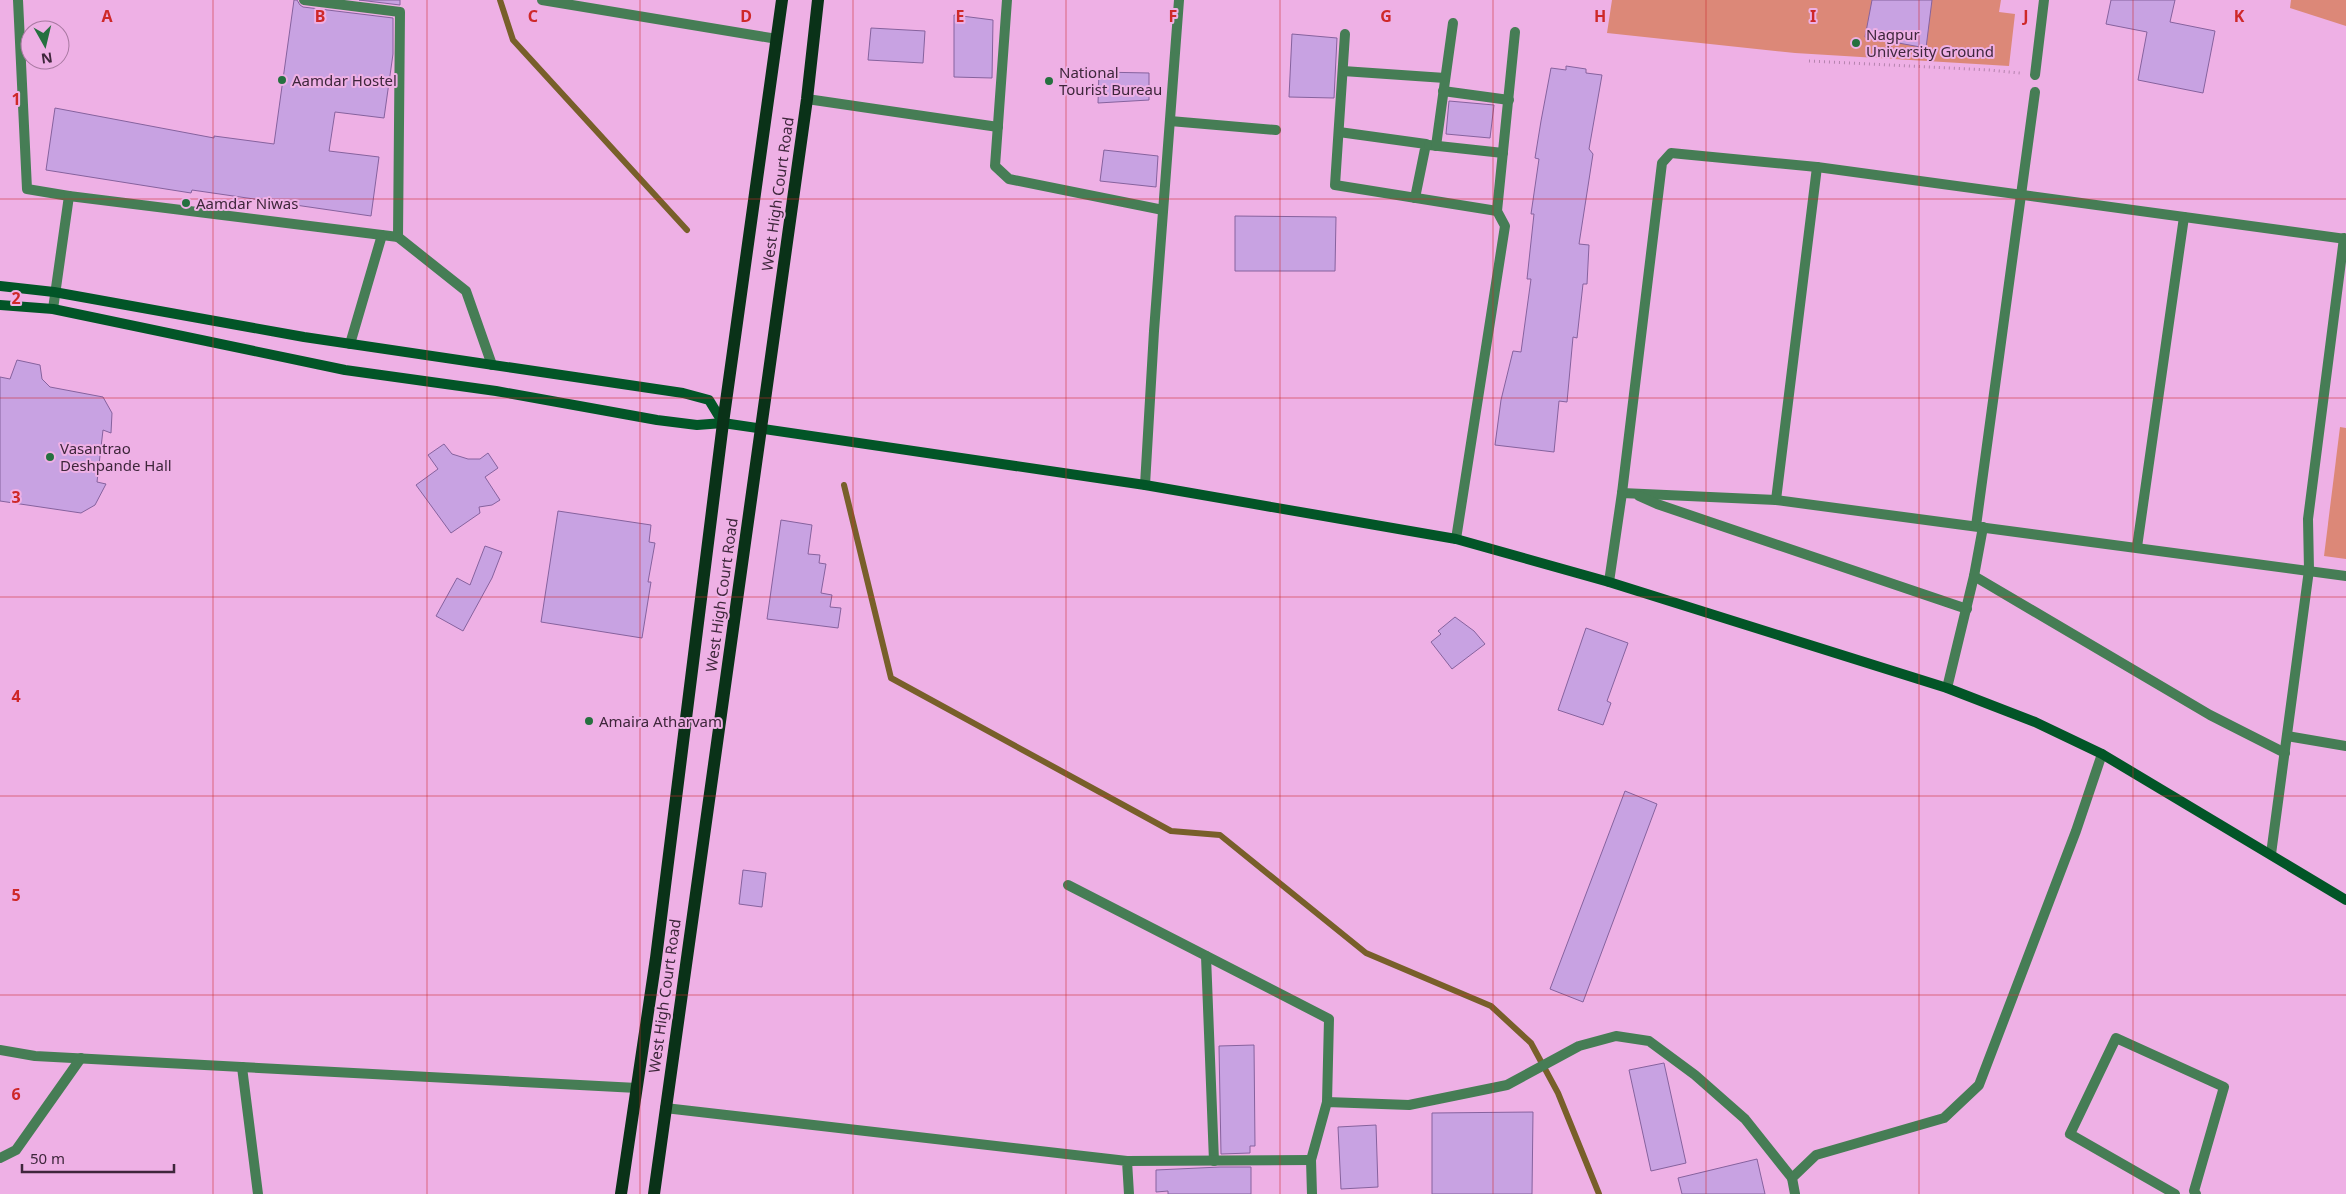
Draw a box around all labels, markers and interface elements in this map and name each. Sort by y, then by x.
text: A [101,5,113,27]
text: B [315,5,325,27]
text: C [528,5,538,27]
text: D [740,5,752,27]
text: E [956,5,965,27]
text: F [1169,5,1177,27]
text: G [1380,5,1392,27]
text: H [1594,5,1606,27]
text: I [1810,5,1816,27]
text: J [2021,5,2029,27]
text: K [2234,5,2245,27]
north arrow [20,20,70,70]
place label: Nagpur University Ground [1866,24,1994,61]
marker: Nagpur University Ground [1850,37,1862,49]
text: N [40,48,54,69]
place label: National Tourist Bureau [1059,62,1162,99]
place label: Aamdar Hostel [292,70,397,90]
marker: Aamdar Hostel [276,74,288,86]
marker: National Tourist Bureau [1043,75,1055,87]
text: 1 [11,88,21,110]
street label: West High Court Road [756,116,798,272]
place label: Aamdar Niwas [196,193,298,213]
marker: Aamdar Niwas [180,197,192,209]
text: 2 [11,287,21,309]
place label: Vasantrao Deshpande Hall [60,438,172,475]
marker: Vasantrao Deshpande Hall [44,451,56,463]
text: 3 [11,486,21,508]
street label: West High Court Road [700,517,742,673]
text: 4 [11,685,21,707]
place label: Amaira Atharvam [599,711,722,731]
marker: Amaira Atharvam [583,715,595,727]
text: 5 [11,884,21,906]
street label: West High Court Road [643,918,685,1074]
text: 6 [11,1083,21,1105]
scale bar [22,1142,175,1174]
text: 50 m [30,1148,65,1168]

